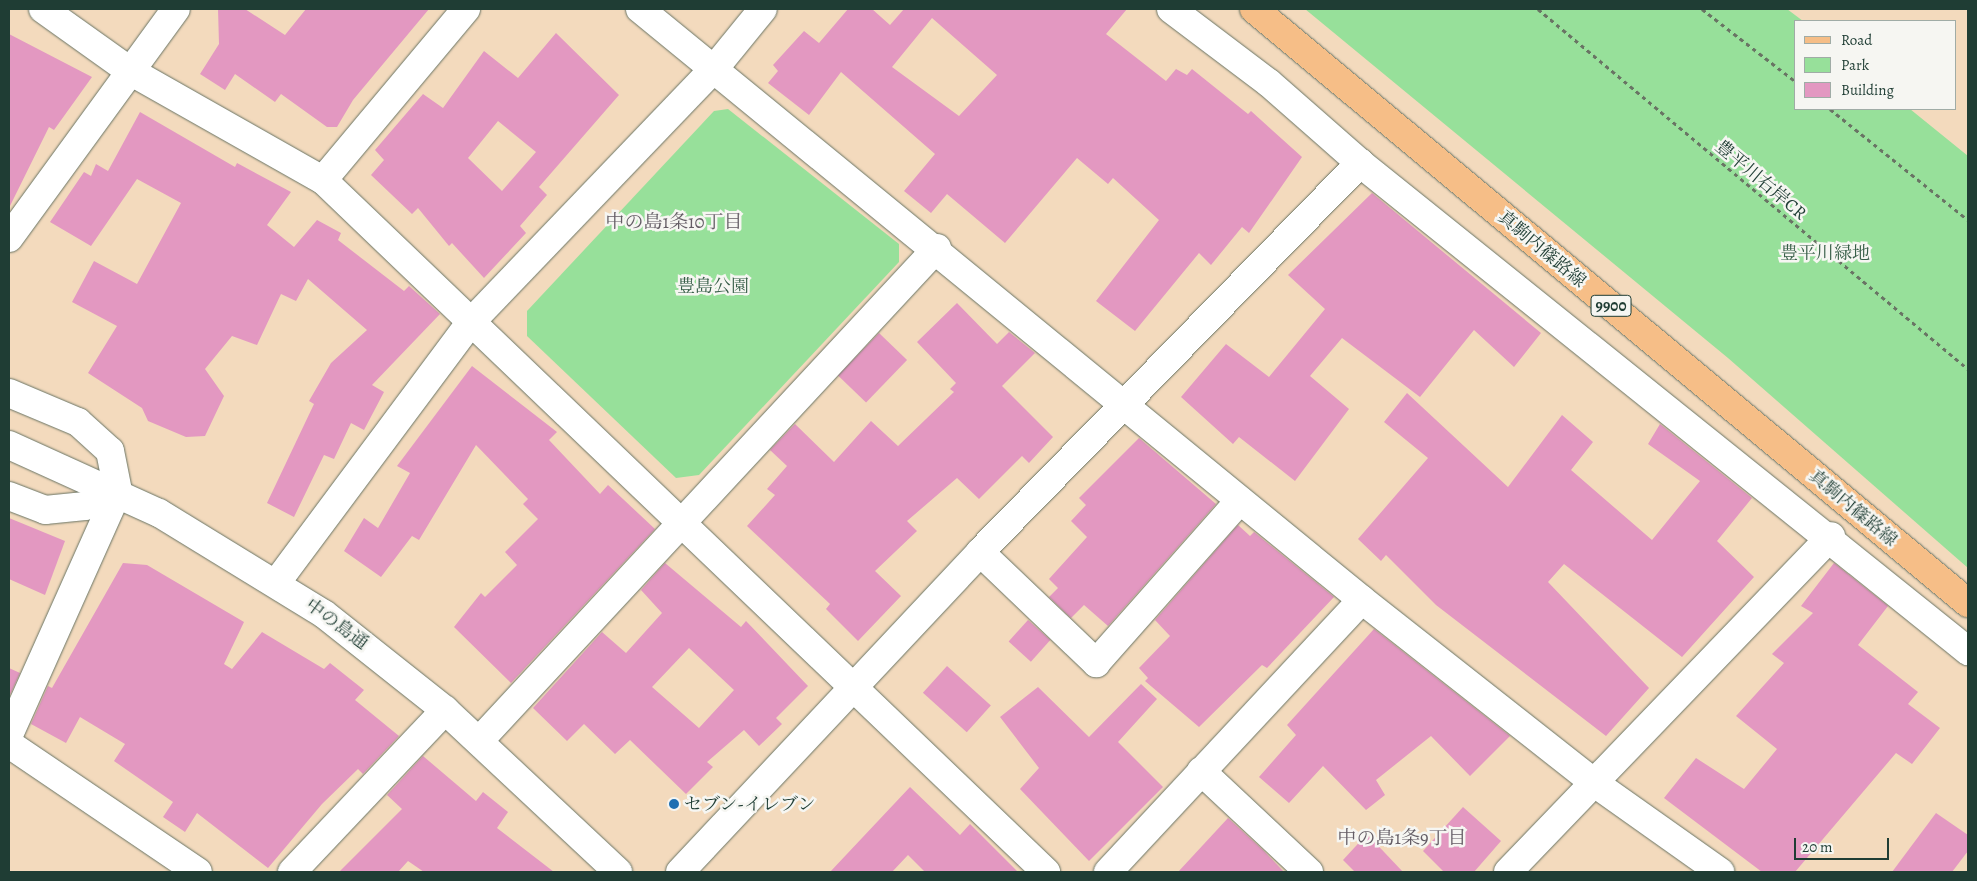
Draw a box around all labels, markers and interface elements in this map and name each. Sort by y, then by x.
legend [1794,20,1957,110]
text: Road [1841,30,1872,50]
text: Park [1841,55,1869,75]
text: Building [1841,80,1894,100]
street label: 豊平川右岸CR [1711,136,1811,224]
street label: 真駒内篠路線 [1494,206,1590,292]
district label: 中の島1条10丁目 [605,212,743,234]
park label: 豊平川緑地 [1780,242,1870,264]
park label: 豊島公園 [677,275,749,297]
road number: 9900 [1590,292,1632,320]
street label: 真駒内篠路線 [1805,465,1901,551]
street label: 中の島通 [302,594,372,654]
place label: セブン-イレブン [684,793,817,815]
marker: セブン-イレブン [668,798,680,810]
district label: 中の島1条9丁目 [1337,828,1467,850]
scale bar [1797,828,1892,860]
text: 20 m [1802,837,1833,857]

